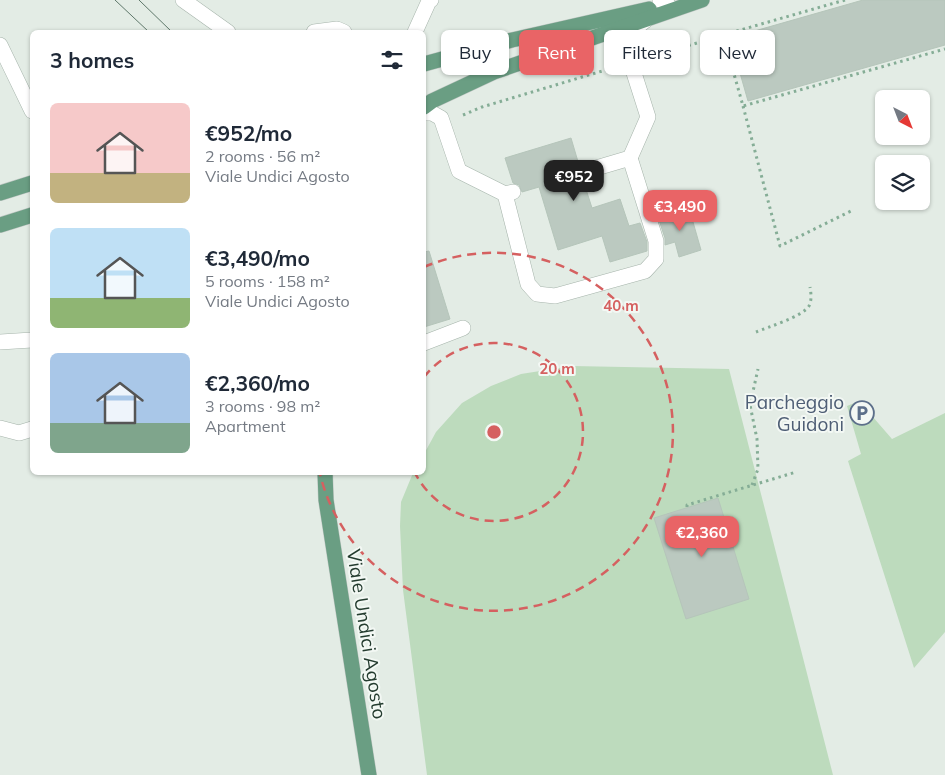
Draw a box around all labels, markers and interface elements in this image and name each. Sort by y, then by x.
chip: Buy [441,30,509,75]
chip: Rent [519,30,594,75]
chip: Filters [604,30,690,75]
chip: New [700,30,775,75]
icon: filters [378,46,406,74]
text: 3 homes [50,47,134,73]
north arrow [875,90,930,145]
map controls [875,90,930,210]
text: €952/mo [205,120,292,146]
icon: home [90,123,150,183]
text: 2 rooms · 56 m² [205,146,320,166]
button: layers [875,155,930,210]
pin: €952 [544,160,604,202]
text: Viale Undici Agosto [205,166,350,186]
text: €952 [555,166,593,186]
pin: €3,490 [639,190,721,232]
text: €3,490 [654,196,706,216]
text: €3,490/mo [205,245,310,271]
icon: home [90,248,150,308]
text: 5 rooms · 158 m² [205,271,330,291]
text: Viale Undici Agosto [205,291,350,311]
text: 40 m [603,296,639,315]
text: 20 m [539,359,575,378]
text: €2,360/mo [205,370,310,396]
icon: home [90,373,150,433]
place label: Parcheggio Guidoni [745,390,844,436]
text: 3 rooms · 98 m² [205,396,320,416]
parking icon: Parcheggio Guidoni [849,400,875,426]
text: Apartment [205,416,286,436]
centre of rings [485,423,503,441]
pin: €2,360 [661,516,743,558]
text: €2,360 [676,522,728,542]
street label: Viale Undici Agosto [342,547,392,721]

